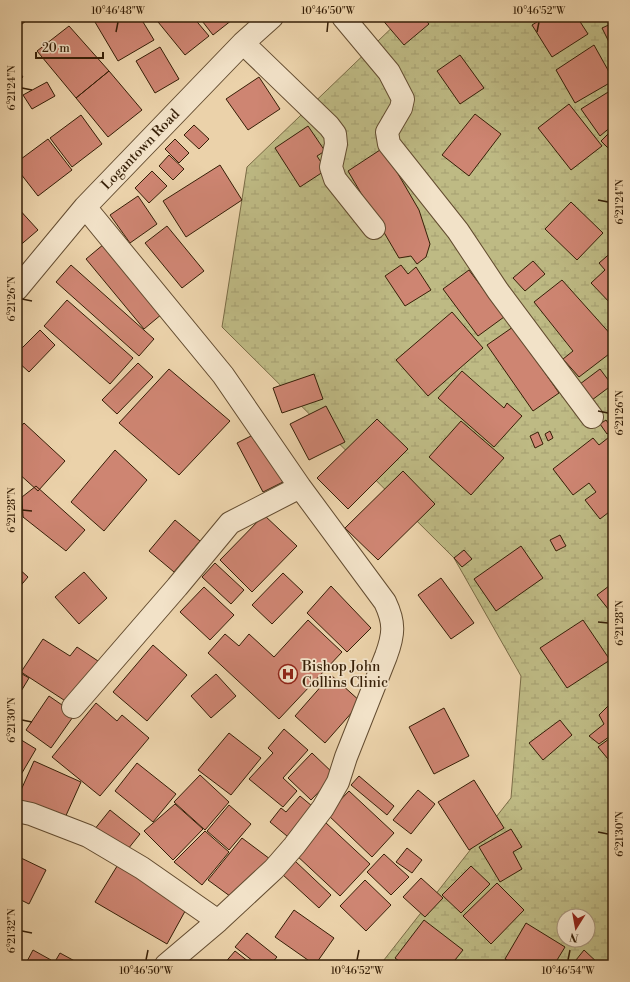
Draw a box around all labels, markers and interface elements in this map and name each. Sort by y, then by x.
text: 10°46'48"W [91,5,146,17]
text: 10°46'50"W [301,5,356,17]
text: 10°46'52"W [513,5,566,17]
scale bar [36,34,103,60]
text: 20 m [42,41,70,56]
text: 6°21'24"N [6,65,18,111]
street label: Logantown Road [98,105,184,194]
text: 6°21'24"N [614,179,626,225]
text: 6°21'26"N [6,276,18,322]
text: 6°21'26"N [614,390,626,436]
text: 6°21'28"N [6,487,18,533]
text: 6°21'28"N [614,600,626,646]
place label: Bishop John Collins Clinic [301,658,388,692]
hospital icon: Bishop John Collins Clinic [277,663,299,685]
text: 6°21'30"N [6,697,18,743]
text: 6°21'30"N [614,811,626,857]
text: 6°21'32"N [6,908,18,953]
north arrow [556,908,596,948]
text: N [568,929,580,945]
text: 10°46'50"W [119,965,174,977]
text: 10°46'52"W [331,965,384,977]
text: 10°46'54"W [541,965,596,977]

